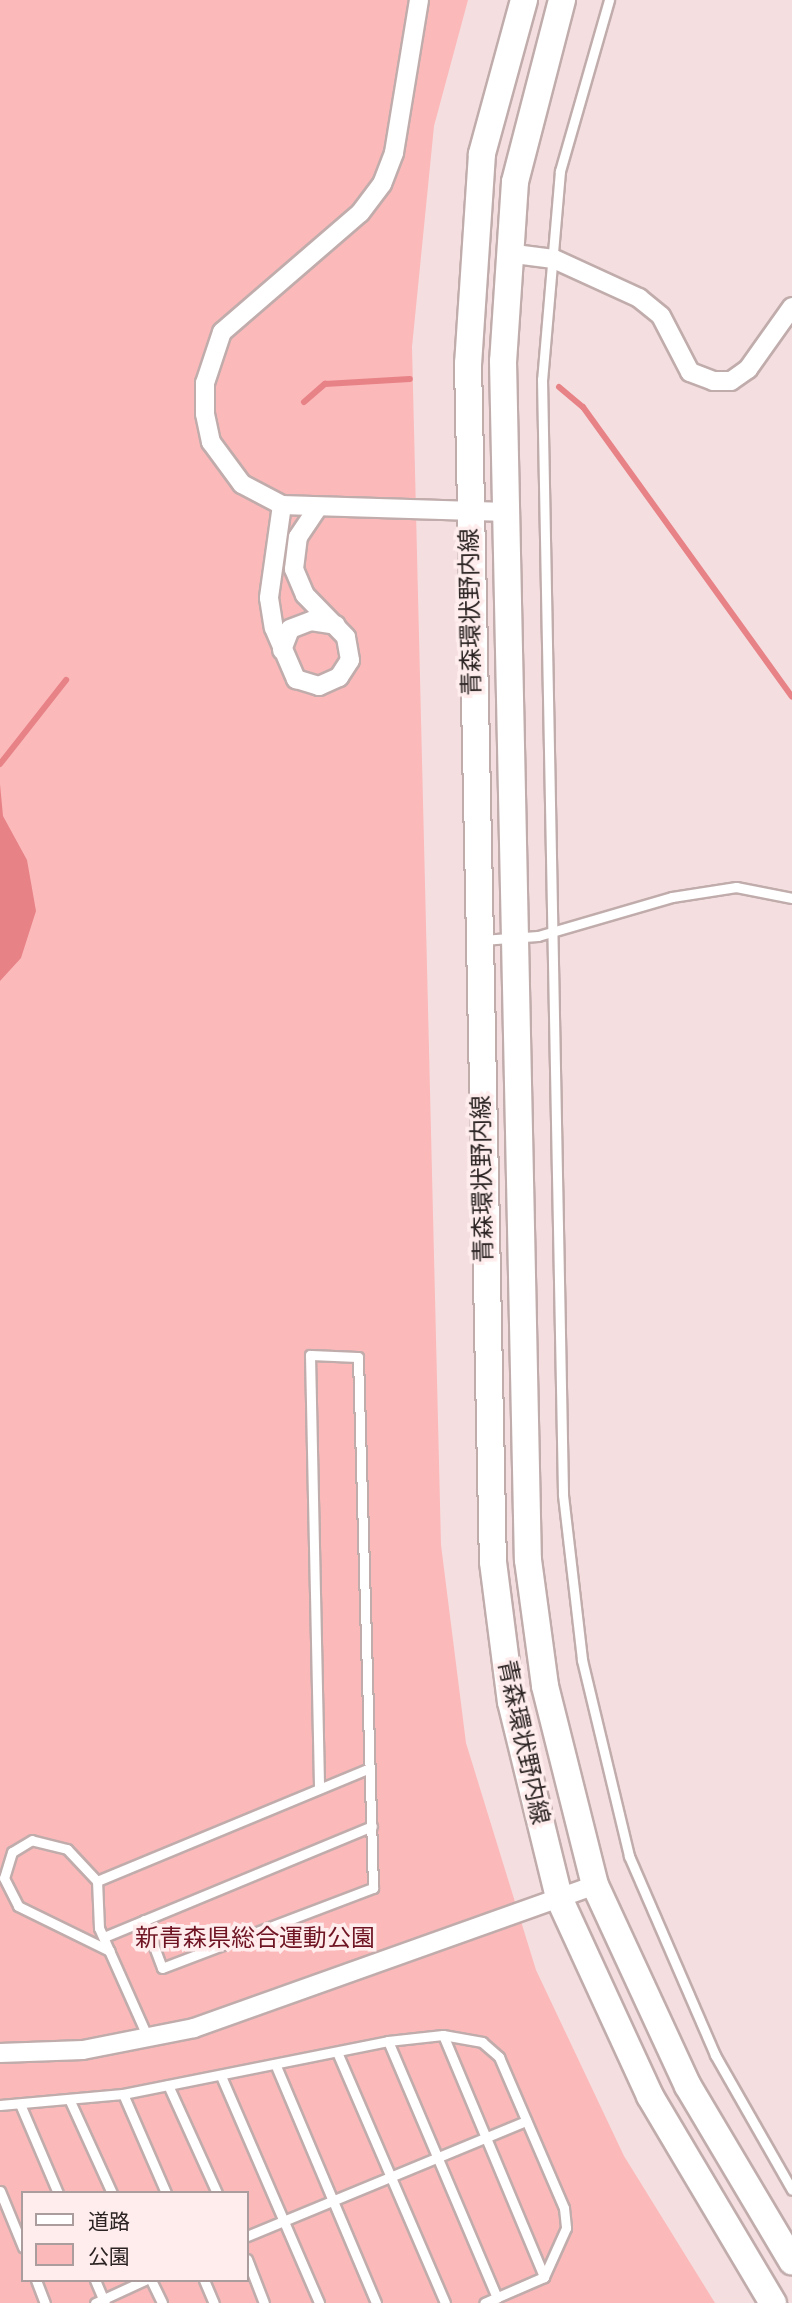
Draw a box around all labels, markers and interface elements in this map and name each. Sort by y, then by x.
street label: 青森環状野内線 [454,528,486,696]
street label: 青森環状野内線 [466,1095,498,1263]
street label: 青森環状野内線 [492,1657,556,1827]
park label: 新青森県総合運動公園 [135,1924,375,1952]
legend [21,2191,248,2282]
text: 道路 [88,2207,130,2235]
text: 公園 [88,2242,130,2270]

